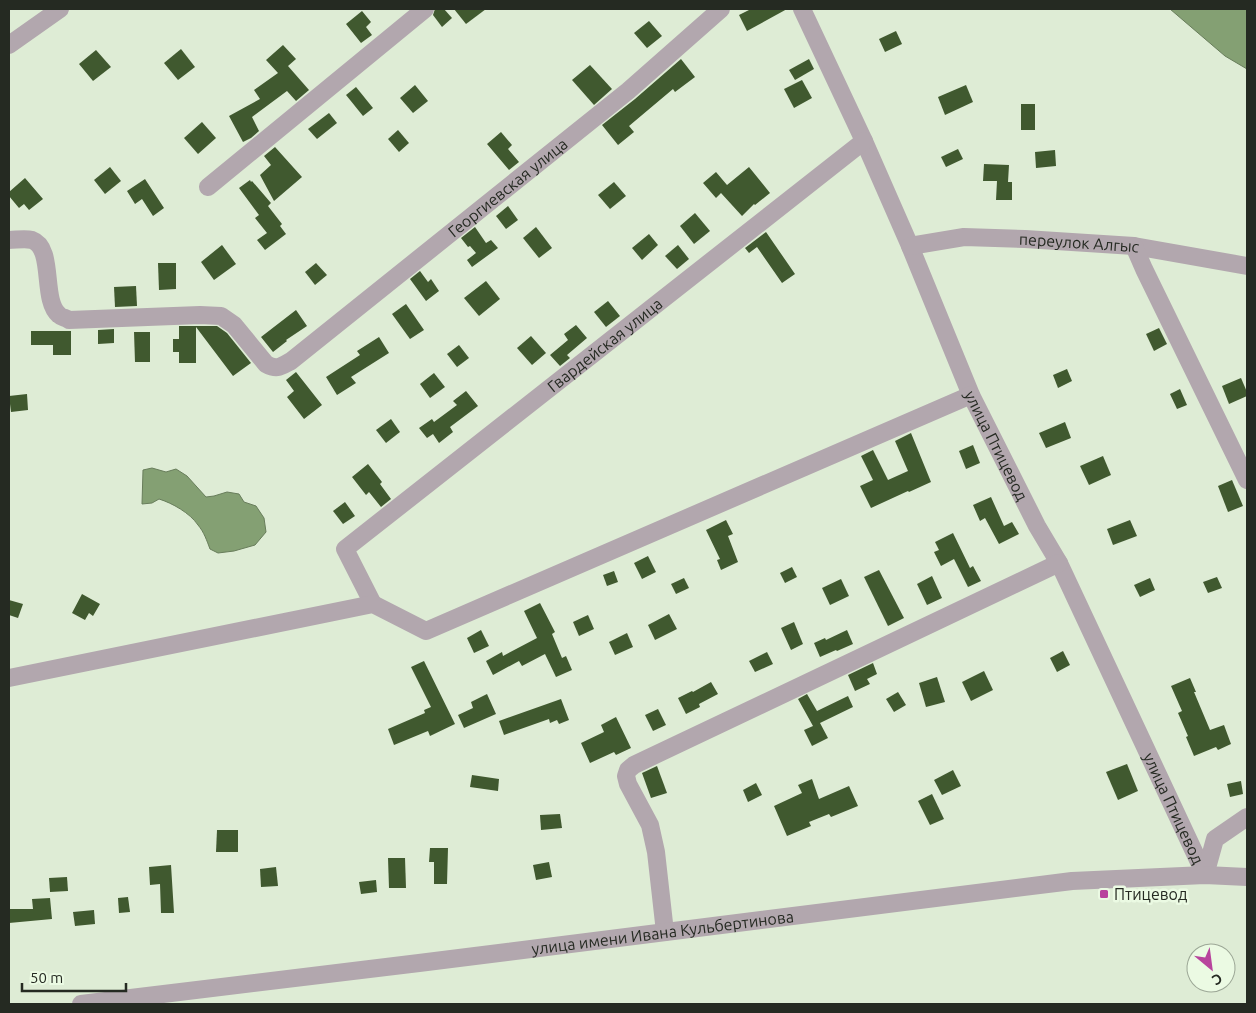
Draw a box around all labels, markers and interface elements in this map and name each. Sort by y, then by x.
street label: Георгиевская улица [444,134,571,241]
street label: переулок Алгыс [1019,230,1141,256]
street label: Гвардейская улица [544,294,666,396]
street label: улица Птицевод [961,388,1032,504]
street label: улица Птицевод [1140,750,1208,867]
place label: Птицевод [1114,885,1187,903]
marker: Птицевод [1098,888,1110,900]
street label: улица имени Ивана Кульбертинова [530,907,795,958]
north arrow [1186,943,1236,993]
scale bar [22,960,126,992]
text: 50 m [30,969,63,986]
text: С [1209,970,1225,989]

